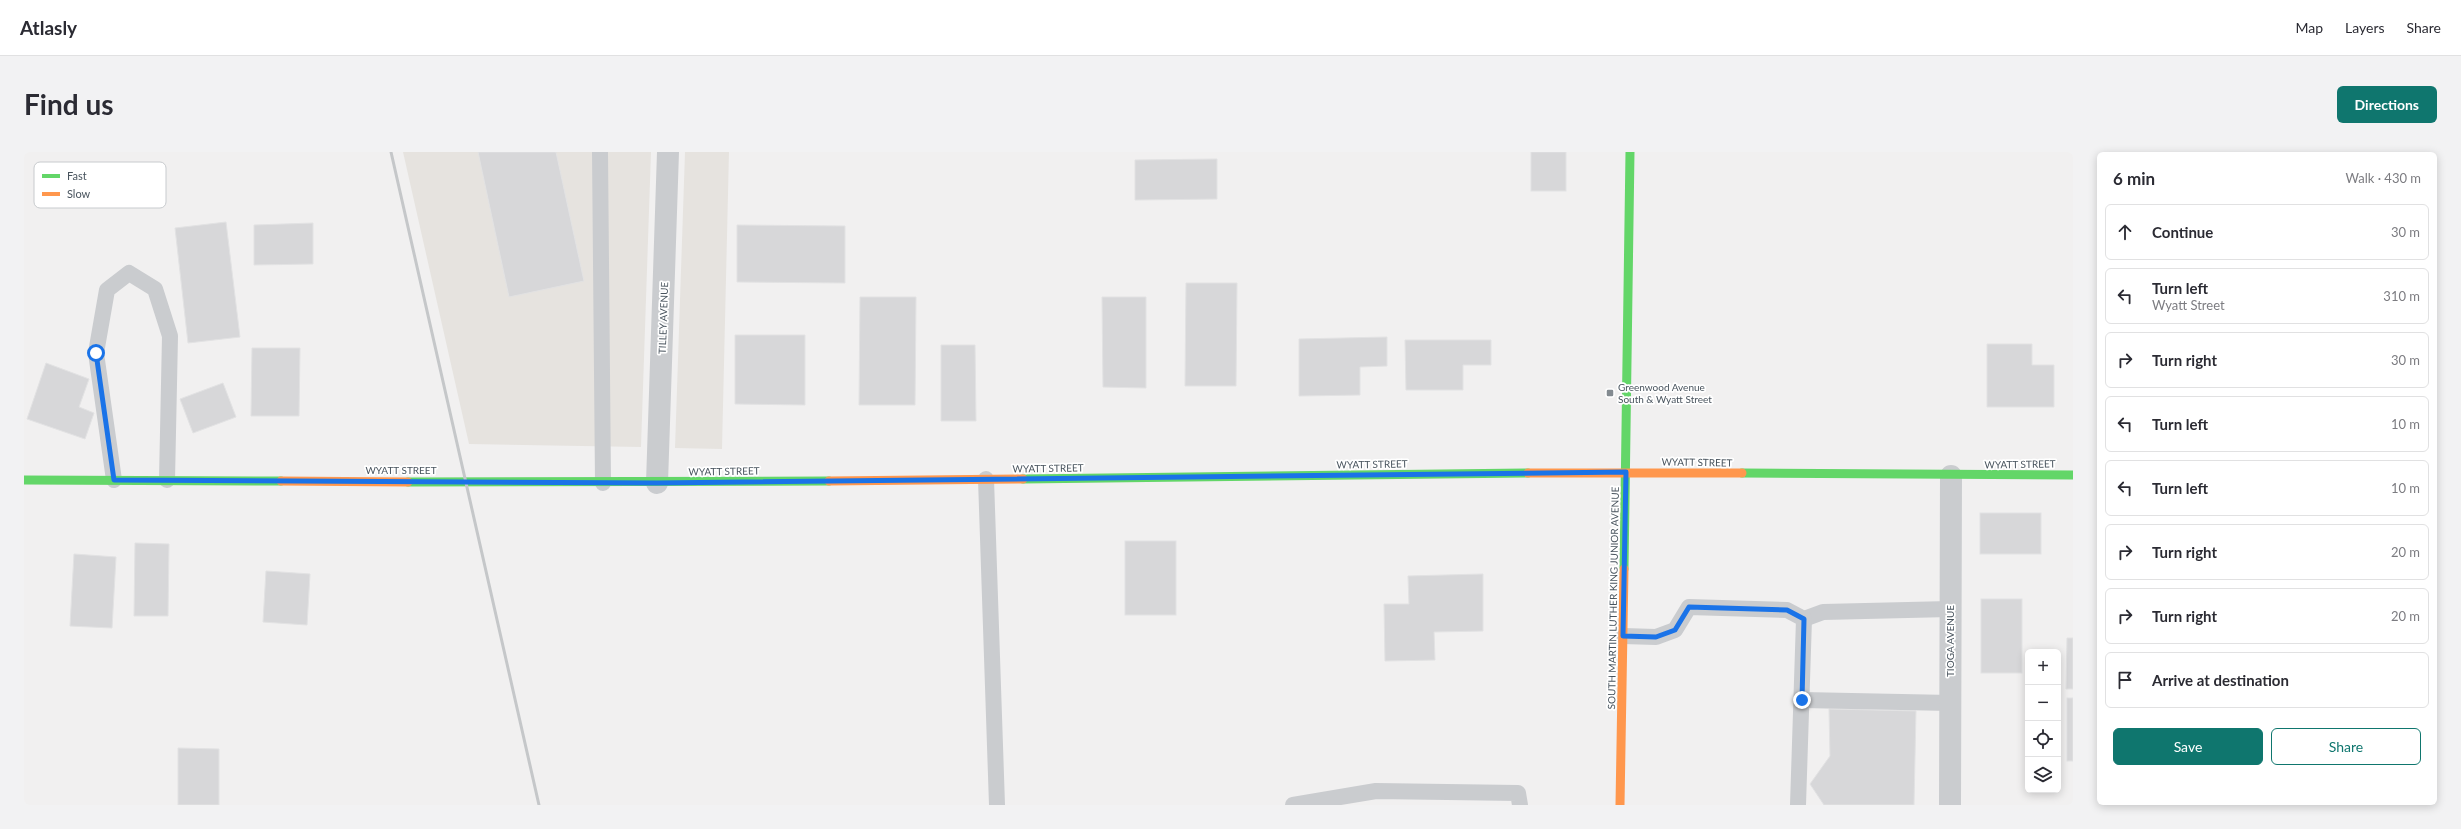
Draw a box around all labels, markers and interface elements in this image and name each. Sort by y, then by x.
text: Atlasly [20,16,77,39]
text: Map [2295,19,2323,36]
text: Layers [2345,19,2385,36]
text: Share [2407,19,2441,36]
button: Directions [2337,86,2437,123]
text: Find us [24,87,114,121]
legend [34,162,166,208]
text: 6 min [2113,168,2155,189]
text: Fast [67,169,87,182]
text: Walk · 430 m [2345,170,2421,186]
text: Slow [67,187,91,200]
icon: ahead [2114,221,2136,243]
text: Continue [2152,223,2213,241]
text: 30 m [2391,224,2420,240]
text: Turn left [2152,279,2208,297]
street label: TILLEY AVENUE [656,281,670,354]
icon: left [2114,285,2136,307]
text: 310 m [2383,288,2420,304]
text: Wyatt Street [2152,297,2225,313]
route start [87,344,105,362]
icon: right [2114,349,2136,371]
text: Turn right [2152,351,2217,369]
text: 30 m [2391,352,2420,368]
place label: Greenwood Avenue South & Wyatt Street [1618,381,1712,405]
marker: Greenwood Avenue South & Wyatt Street [1605,388,1615,398]
icon: left [2114,413,2136,435]
text: Turn left [2152,415,2208,433]
text: 10 m [2391,416,2420,432]
street label: WYATT STREET [1661,455,1733,469]
street label: WYATT STREET [1336,457,1408,471]
street label: WYATT STREET [1984,457,2056,471]
street label: WYATT STREET [1012,461,1084,475]
street label: WYATT STREET [365,464,437,476]
street label: WYATT STREET [688,464,760,478]
icon: left [2114,477,2136,499]
text: Turn left [2152,479,2208,497]
text: 10 m [2391,480,2420,496]
street label: SOUTH MARTIN LUTHER KING JUNIOR AVENUE [1605,486,1621,710]
icon: right [2114,541,2136,563]
text: Turn right [2152,543,2217,561]
text: 20 m [2391,544,2420,560]
street label: TIOGA AVENUE [1944,605,1956,677]
icon: right [2114,605,2136,627]
text: Turn right [2152,607,2217,625]
text: 20 m [2391,608,2420,624]
map controls [2025,649,2061,793]
button: + [2025,649,2061,685]
icon: arrive [2114,669,2136,691]
text: Arrive at destination [2152,671,2289,689]
button: − [2025,685,2061,721]
route end [1793,691,1811,709]
button: locate [2025,721,2061,757]
button: Save [2113,728,2263,765]
button: Share [2271,728,2421,765]
button: layers [2025,757,2061,793]

